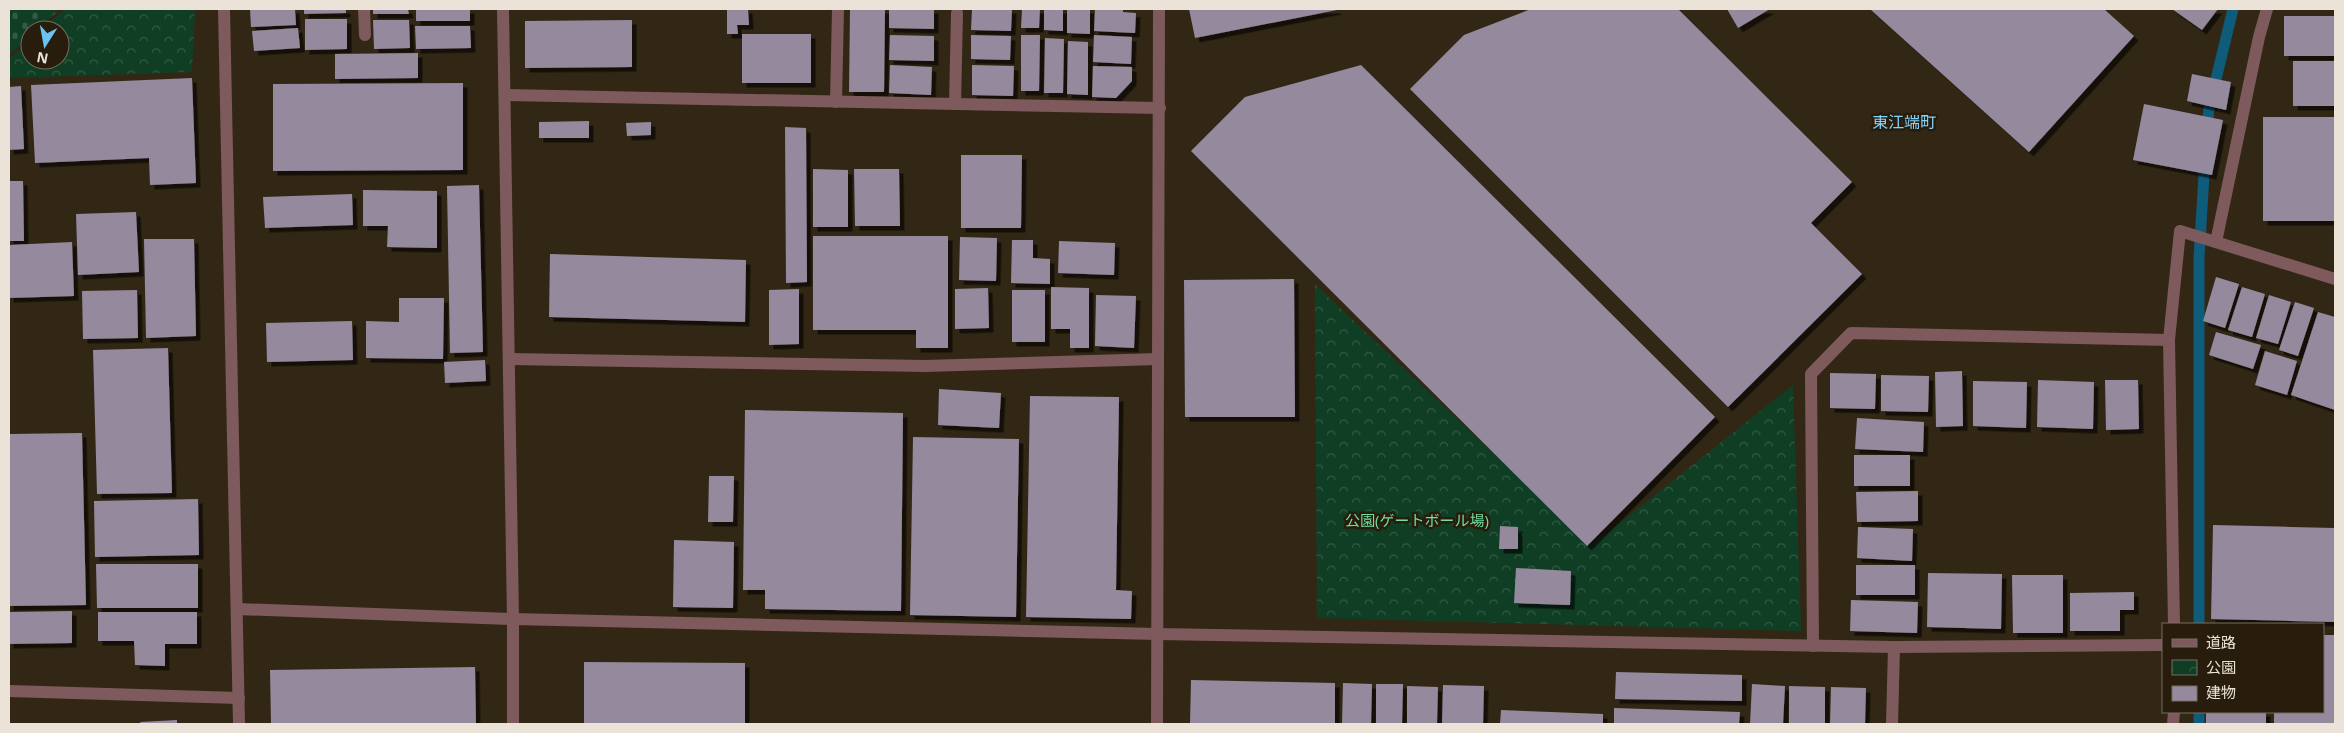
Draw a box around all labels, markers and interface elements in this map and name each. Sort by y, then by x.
north arrow [20,20,70,70]
text: N [35,48,50,69]
district label: 東江端町 [1872,111,1936,133]
park label: 公園(ゲートボール場) [1345,510,1489,530]
legend [2162,623,2324,713]
text: 道路 [2206,632,2236,652]
text: 公園 [2206,657,2236,677]
text: 建物 [2206,682,2236,702]

